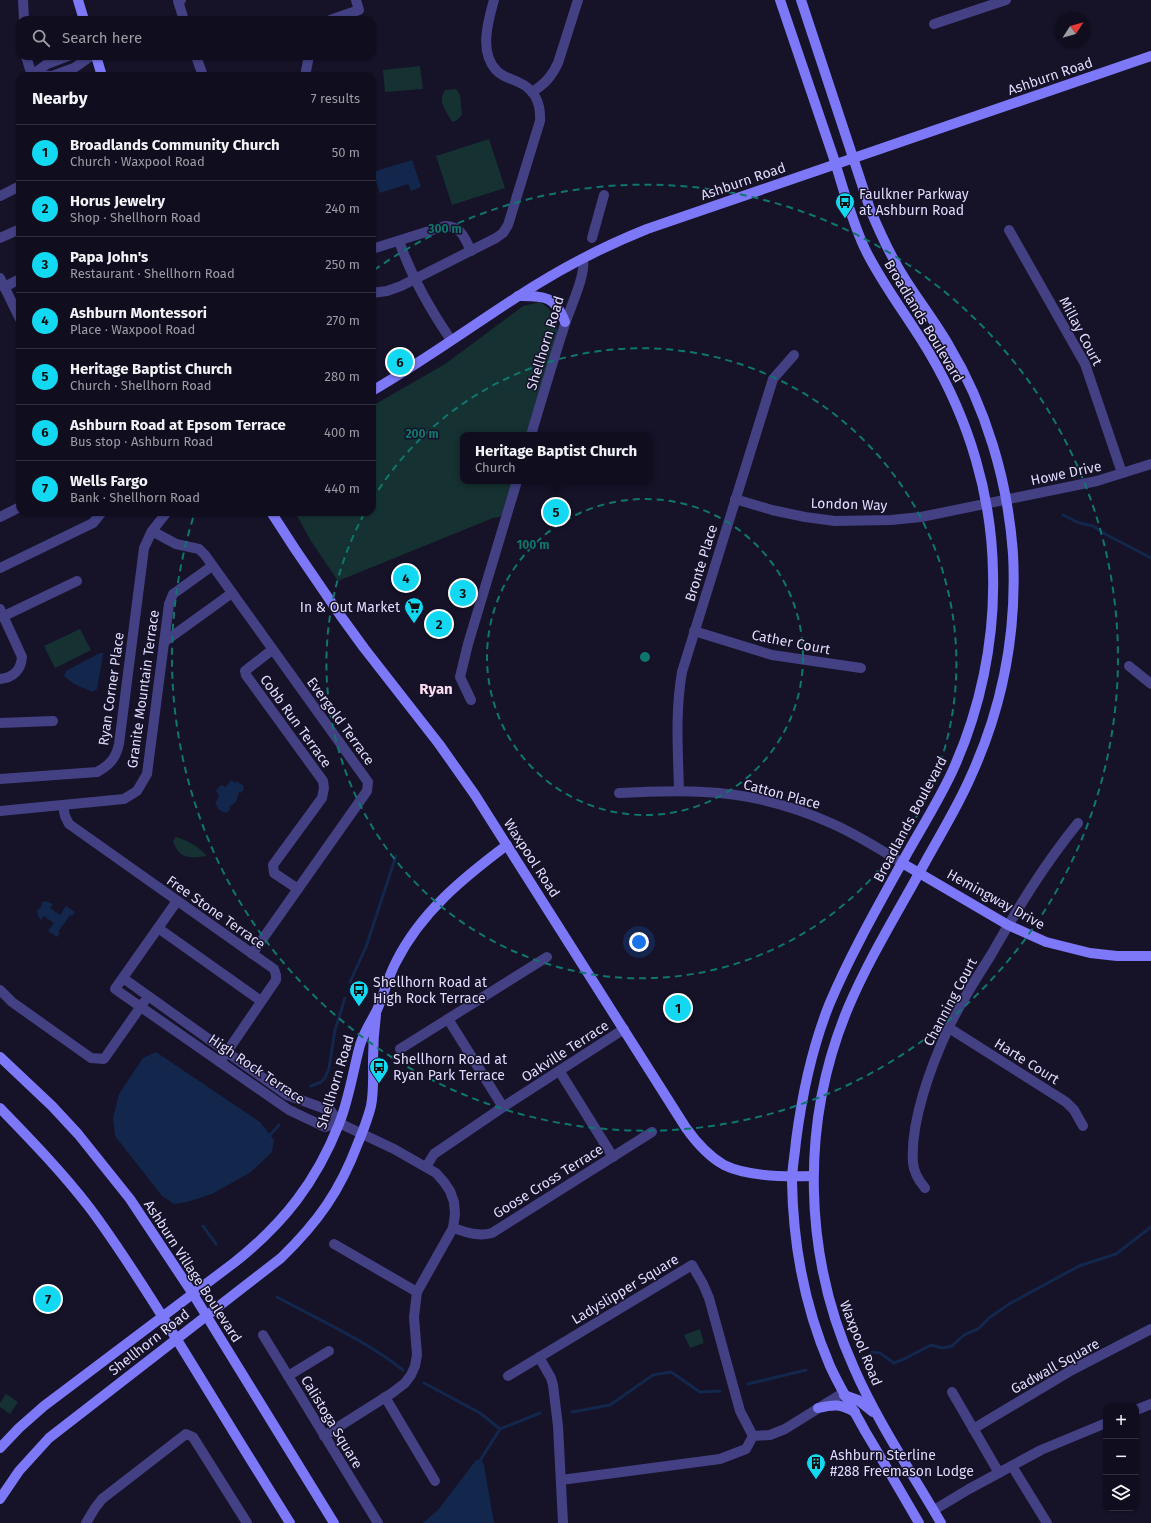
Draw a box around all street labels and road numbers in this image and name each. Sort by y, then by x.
street label: Ashburn Road [1005,54,1095,99]
street label: Ashburn Road [698,159,788,204]
street label: Broadlands Boulevard [880,257,967,386]
street label: Shellhorn Road [523,294,568,392]
street label: Millay Court [1055,294,1106,369]
street label: Howe Drive [1029,458,1103,489]
street label: London Way [810,495,888,514]
street label: Bronte Place [682,523,721,604]
street label: Granite Mountain Terrace [124,609,163,769]
street label: Cather Court [750,627,833,659]
street label: Ryan Corner Place [95,631,128,747]
street label: Cobb Run Terrace [256,672,335,771]
street label: Evergold Terrace [303,674,378,768]
street label: Broadlands Boulevard [870,753,951,885]
street label: Catton Place [742,776,822,813]
street label: Waxpool Road [500,816,563,901]
street label: Hemingway Drive [944,866,1048,933]
street label: Free Stone Terrace [163,872,268,953]
street label: Channing Court [920,954,981,1049]
street label: Oakville Terrace [518,1017,612,1086]
street label: High Rock Terrace [205,1031,308,1108]
street label: Shellhorn Road [313,1033,358,1131]
street label: Harte Court [991,1035,1063,1088]
street label: Goose Cross Terrace [490,1141,606,1222]
street label: Ashburn Village Boulevard [140,1197,245,1346]
street label: Ladyslipper Square [569,1251,682,1328]
street label: Waxpool Road [836,1298,885,1388]
street label: Shellhorn Road [106,1306,193,1379]
street label: Gadwall Square [1008,1335,1102,1398]
street label: Calistoga Square [297,1373,366,1472]

